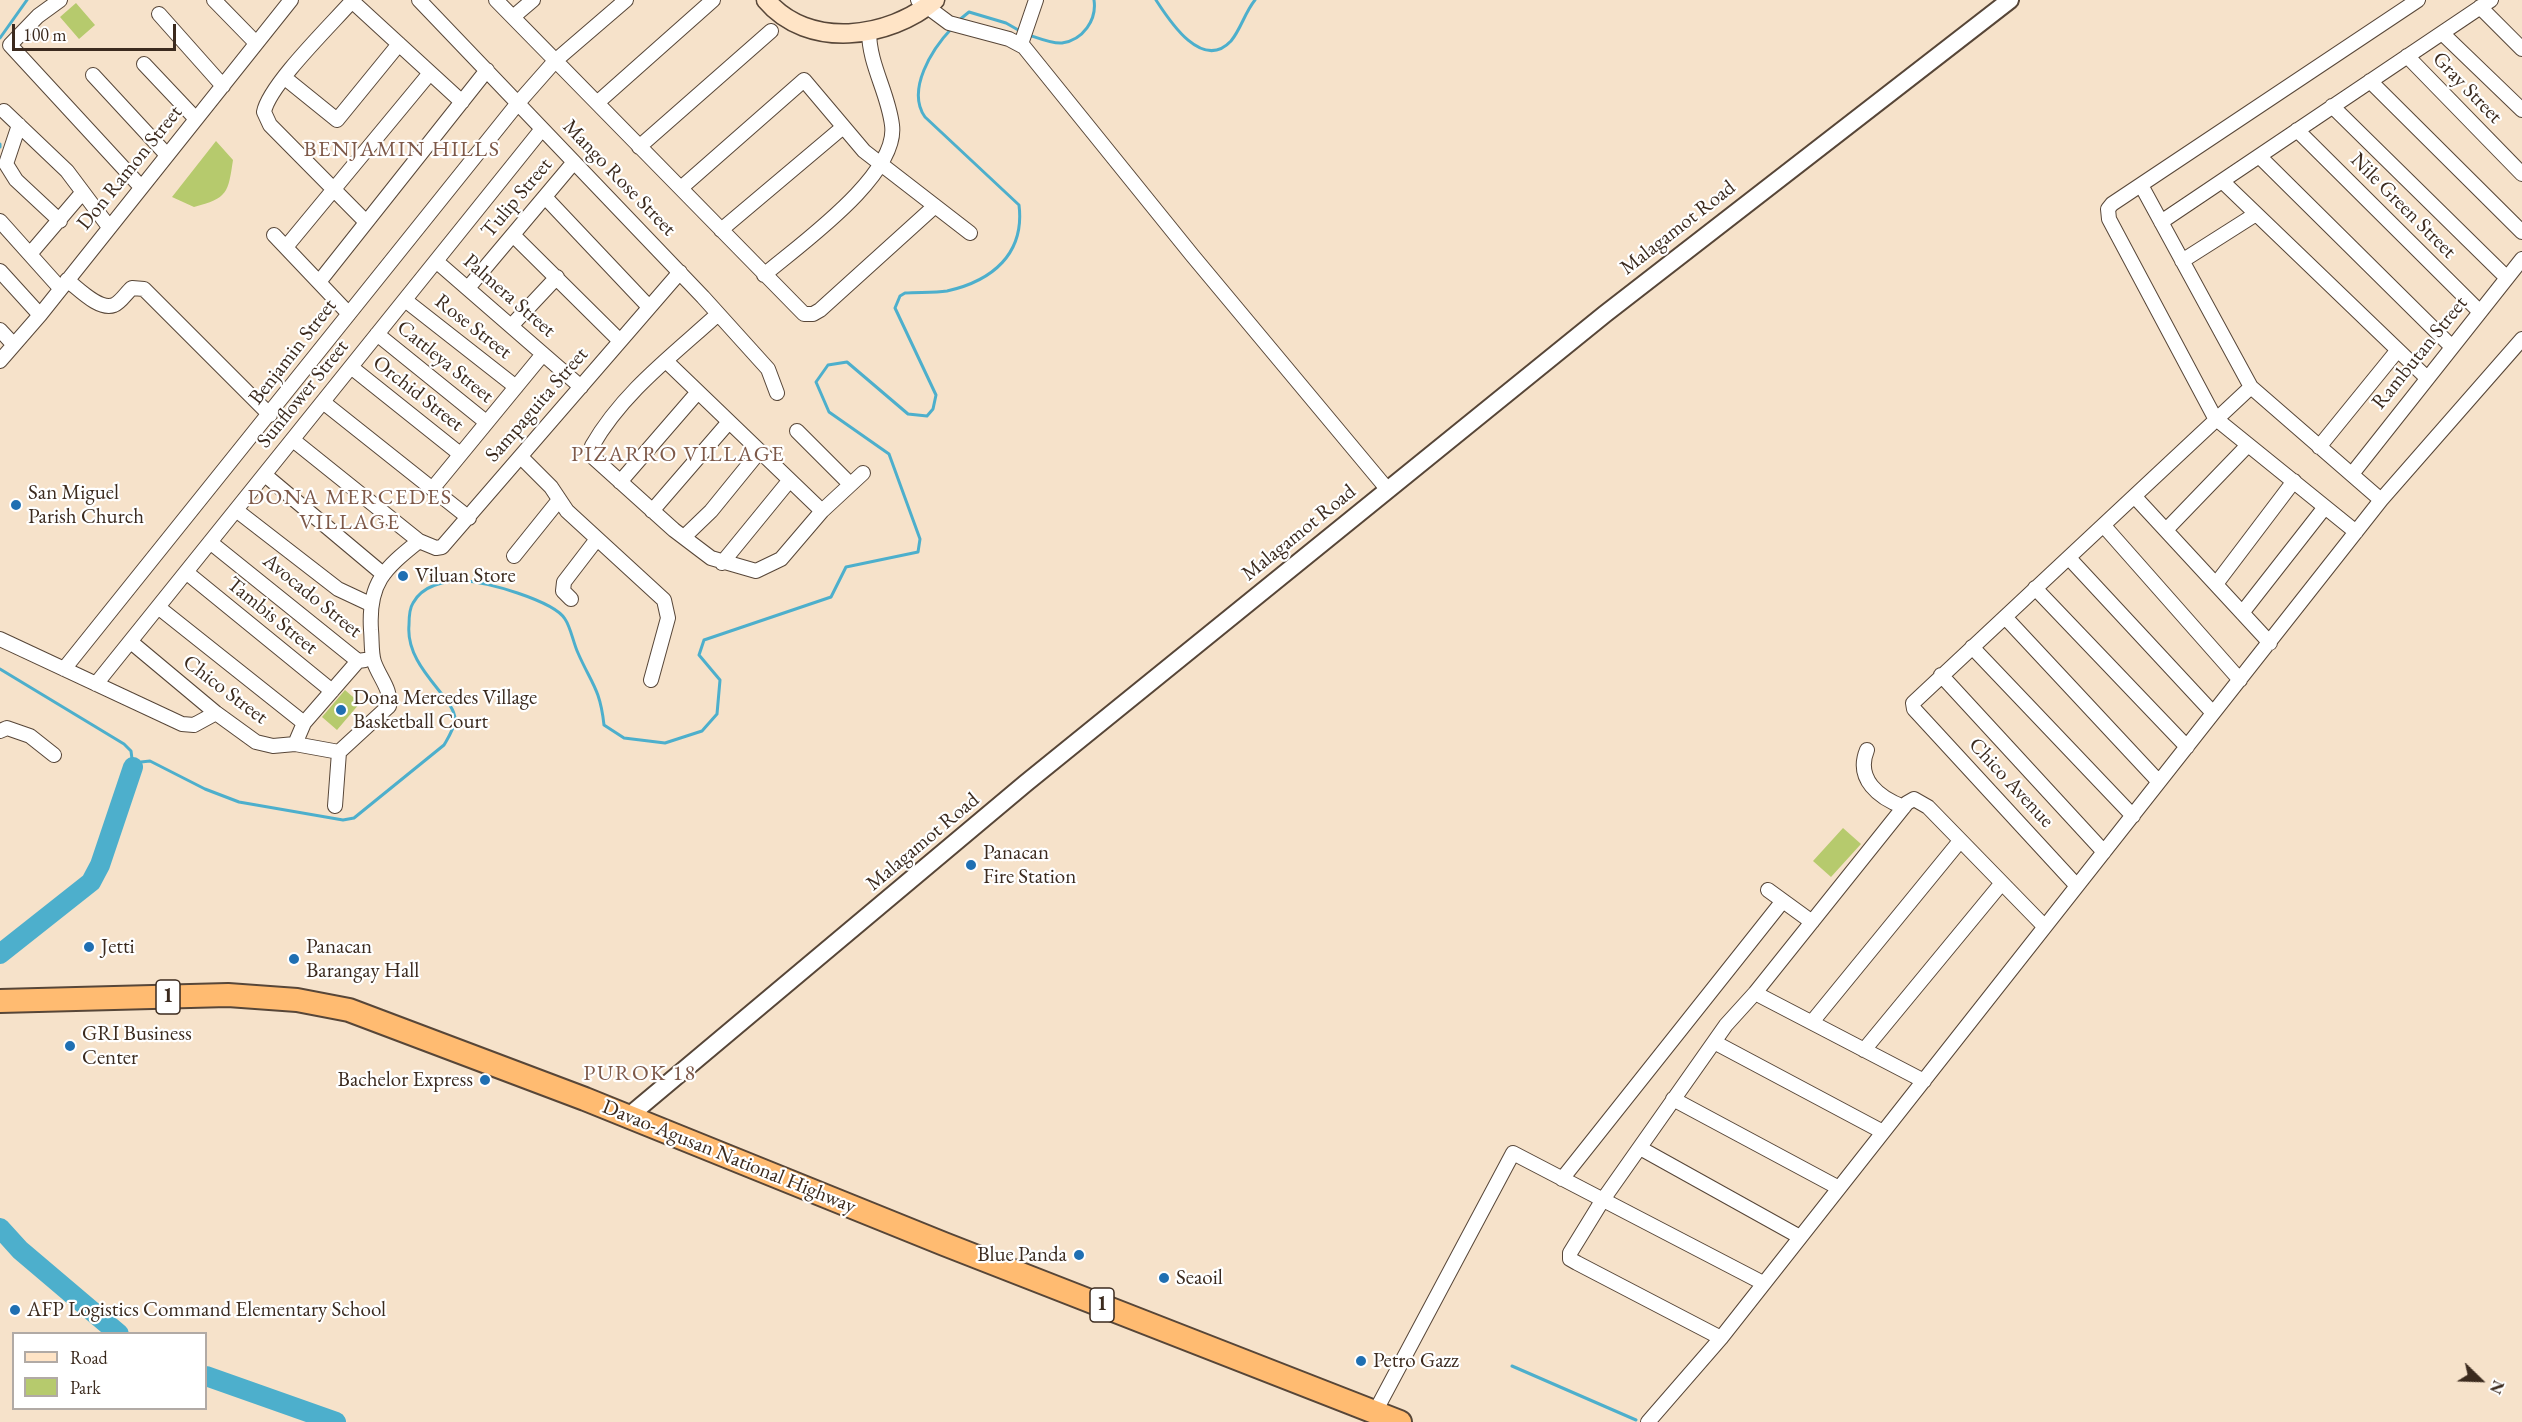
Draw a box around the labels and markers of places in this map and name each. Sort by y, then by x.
place label: San Miguel Parish Church [28,480,144,530]
marker: San Miguel Parish Church [9,498,23,512]
place label: Viluan Store [415,563,516,589]
marker: Viluan Store [396,569,410,583]
place label: Dona Mercedes Village Basketball Court [353,685,537,735]
marker: Dona Mercedes Village Basketball Court [334,703,348,717]
place label: Panacan Fire Station [983,840,1076,890]
marker: Panacan Fire Station [964,858,978,872]
place label: Jetti [101,934,135,960]
place label: Panacan Barangay Hall [306,934,419,984]
marker: Jetti [82,940,96,954]
marker: Panacan Barangay Hall [287,952,301,966]
place label: GRI Business Center [82,1021,192,1071]
marker: GRI Business Center [63,1039,77,1053]
place label: Bachelor Express [338,1067,473,1093]
marker: Bachelor Express [478,1073,492,1087]
place label: Blue Panda [977,1242,1067,1268]
marker: Blue Panda [1072,1248,1086,1262]
place label: Seaoil [1176,1265,1223,1291]
marker: Seaoil [1157,1271,1171,1285]
place label: AFP Logistics Command Elementary School [27,1297,386,1323]
marker: AFP Logistics Command Elementary School [8,1303,22,1317]
place label: Petro Gazz [1373,1348,1459,1374]
marker: Petro Gazz [1354,1354,1368,1368]

